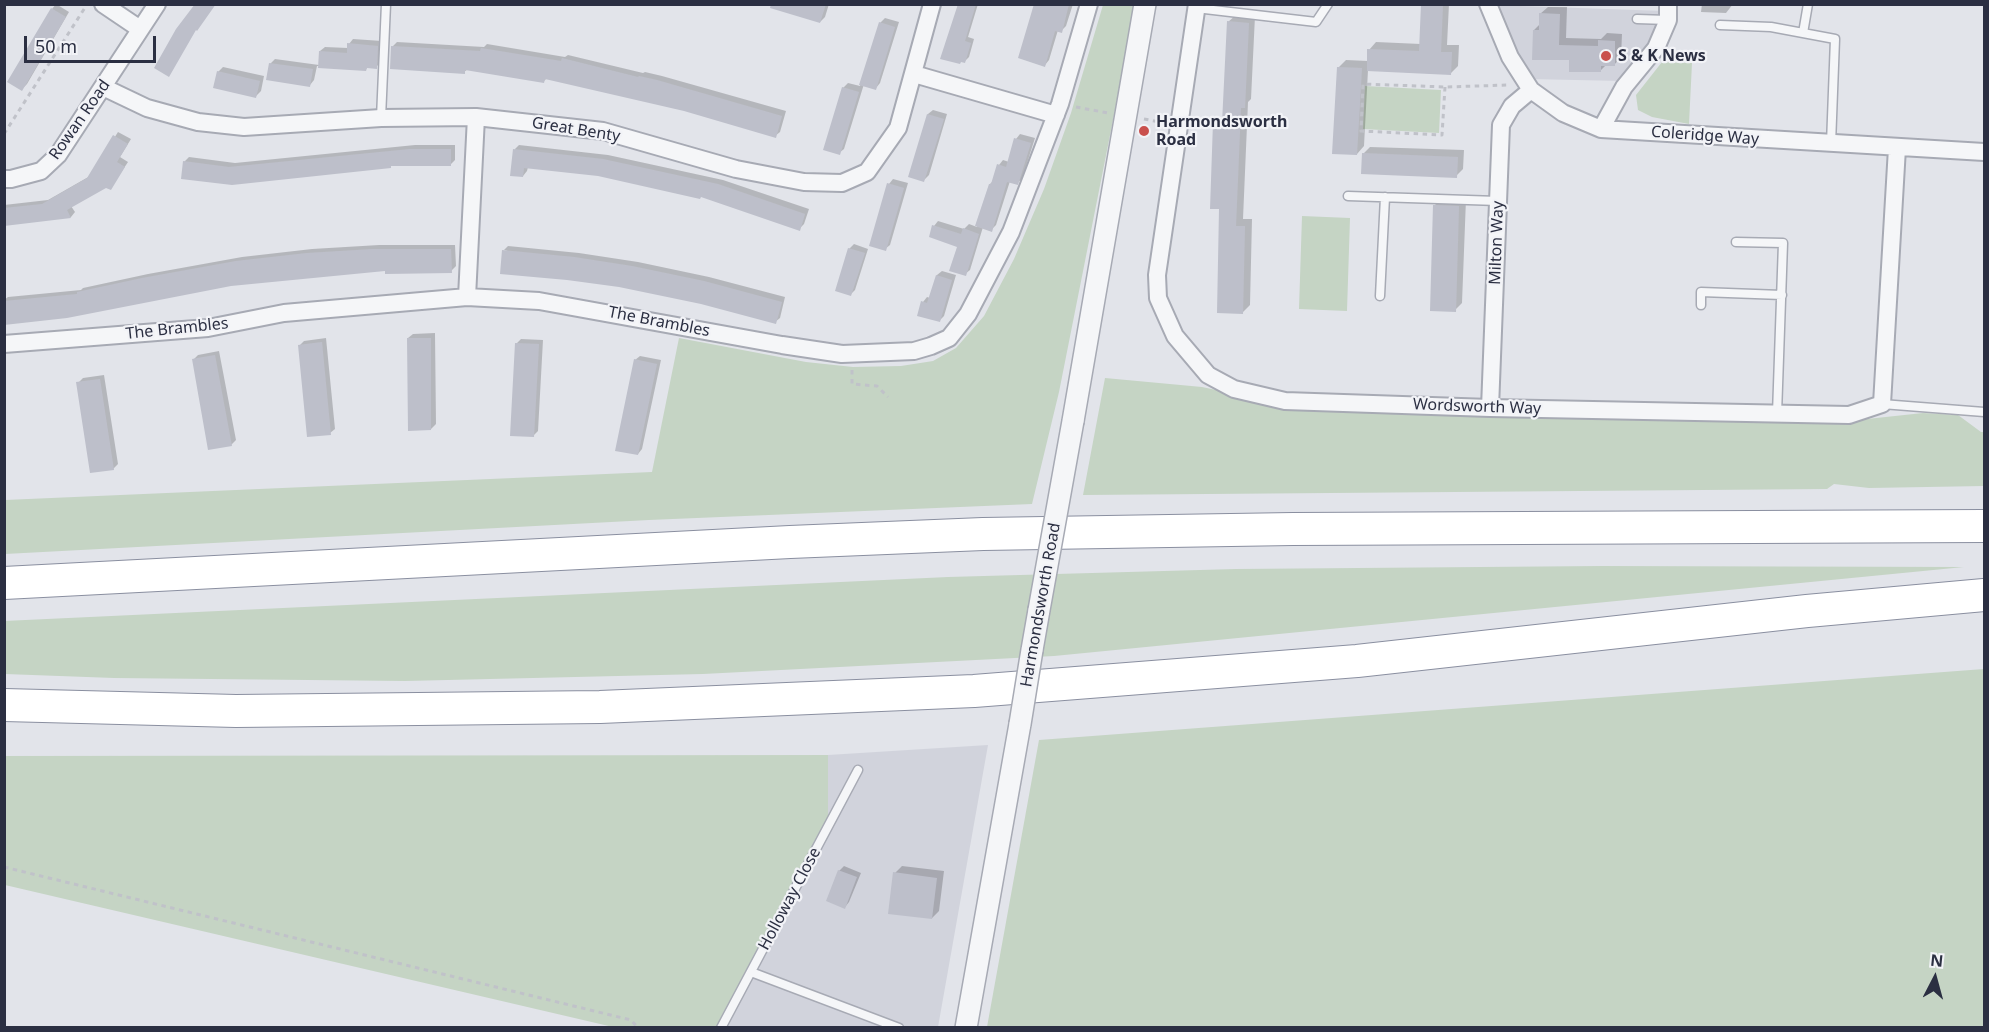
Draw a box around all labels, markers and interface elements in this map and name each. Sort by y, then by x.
scale bar [27,24,159,62]
text: 50 m [35,34,77,58]
place label: S & K News [1618,46,1706,66]
marker: S & K News [1599,49,1613,63]
street label: Rowan Road [45,76,115,164]
place label: Harmondsworth Road [1156,112,1287,150]
street label: Great Benty [530,114,622,146]
street label: Coleridge Way [1650,123,1760,149]
marker: Harmondsworth Road [1137,124,1151,138]
street label: Milton Way [1486,201,1508,285]
street label: The Brambles [606,303,712,341]
street label: The Brambles [125,314,229,344]
street label: Wordsworth Way [1412,395,1542,419]
street label: Harmondsworth Road [1017,521,1065,689]
street label: Holloway Close [755,844,825,954]
north arrow [1905,948,1965,1008]
text: N [1929,948,1944,972]

